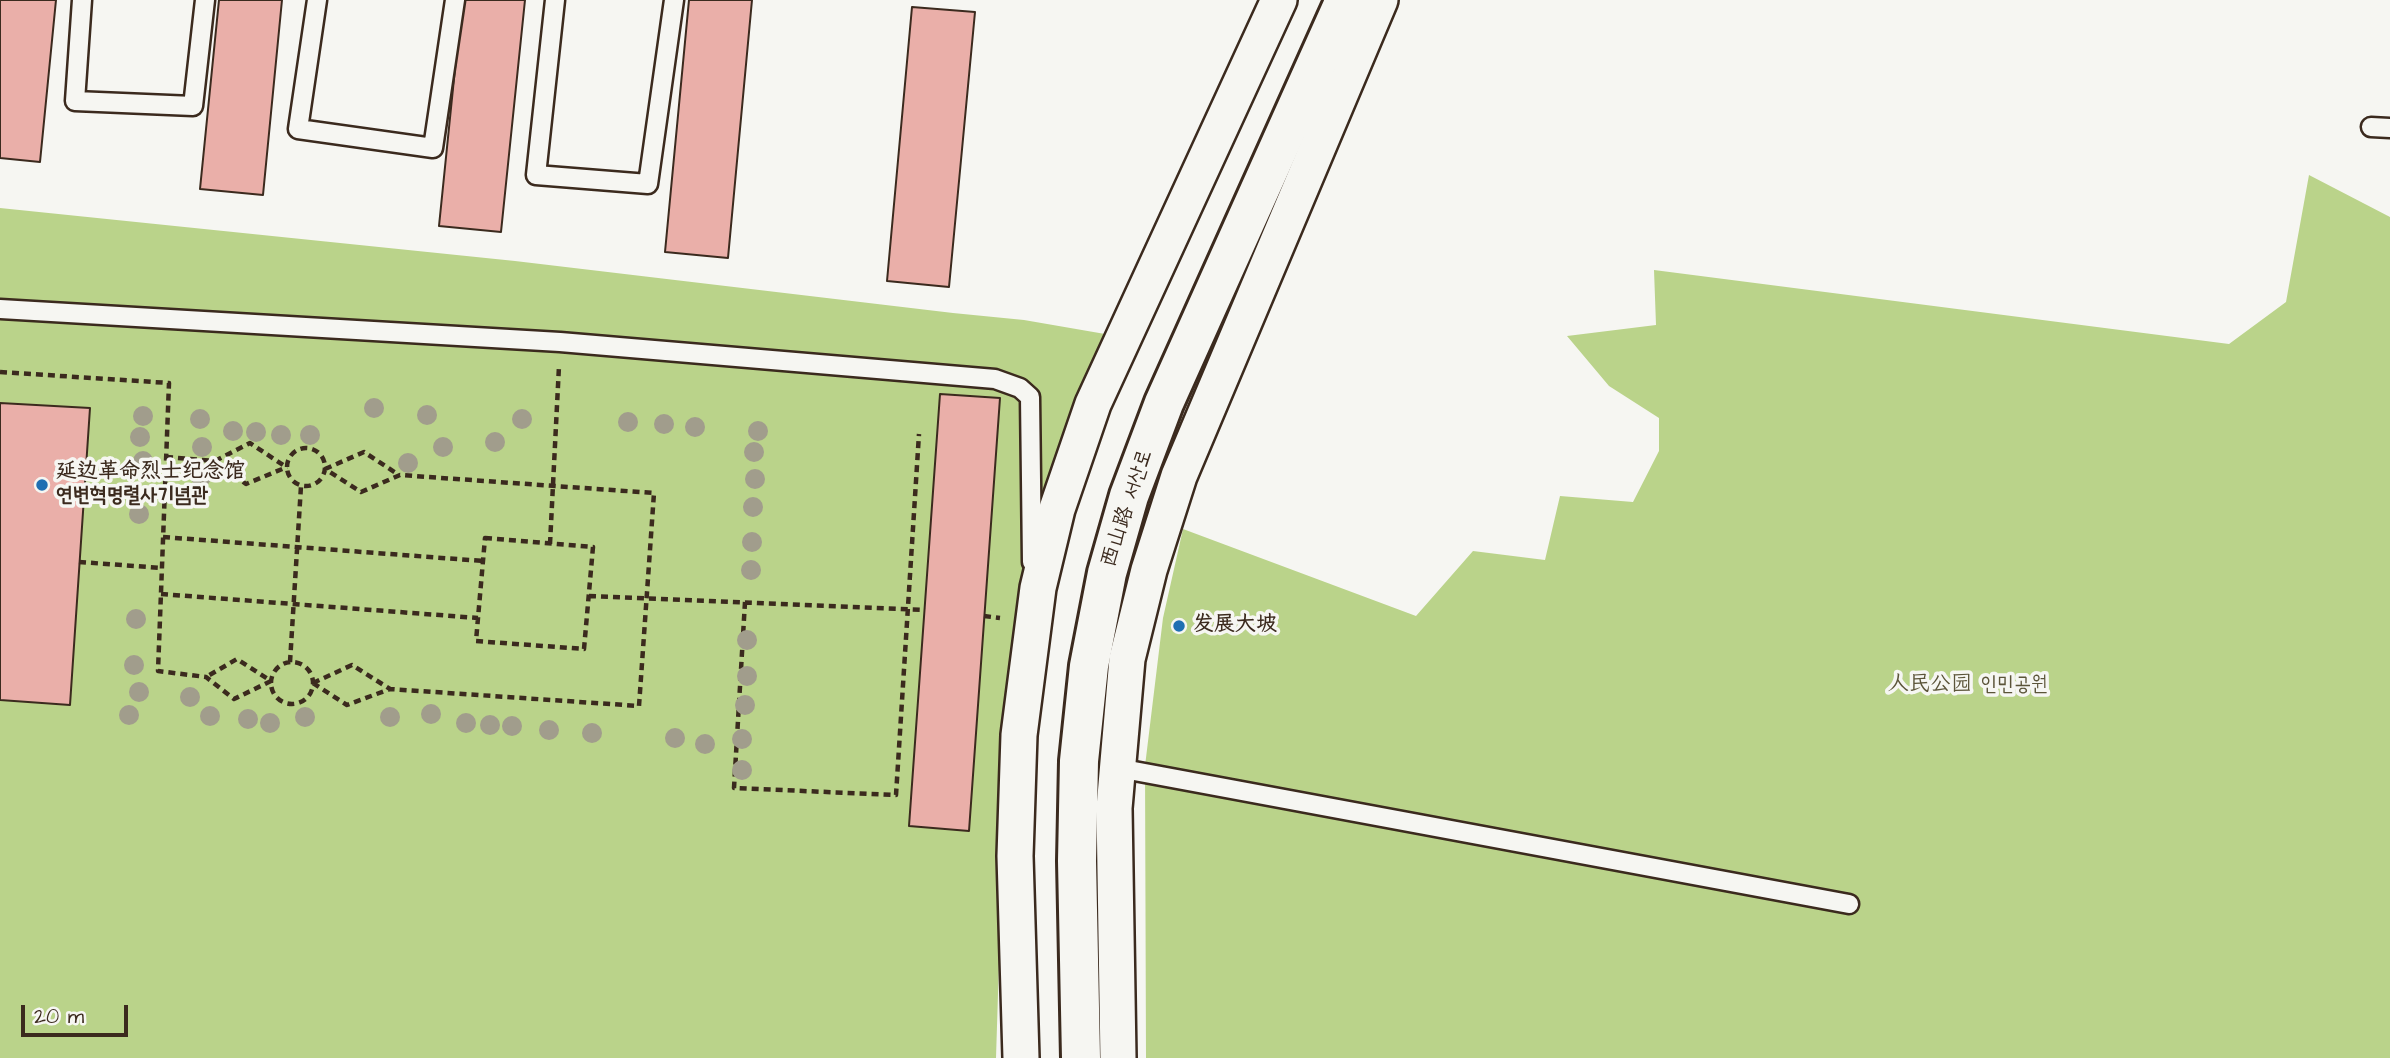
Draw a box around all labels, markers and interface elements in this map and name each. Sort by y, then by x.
street label: 西山路 서산로 [1097,447,1159,571]
place label: 延边革命烈士纪念馆 연변혁명렬사기념관 [56,460,245,510]
marker: 延边革命烈士纪念馆 연변혁명렬사기념관 [34,477,50,493]
place label: 发展大坡 [1193,613,1277,639]
marker: 发展大坡 [1171,618,1187,634]
park label: 人民公园 인민공원 [1888,673,2048,699]
scale bar [24,992,131,1036]
text: 20 m [34,1002,84,1031]

